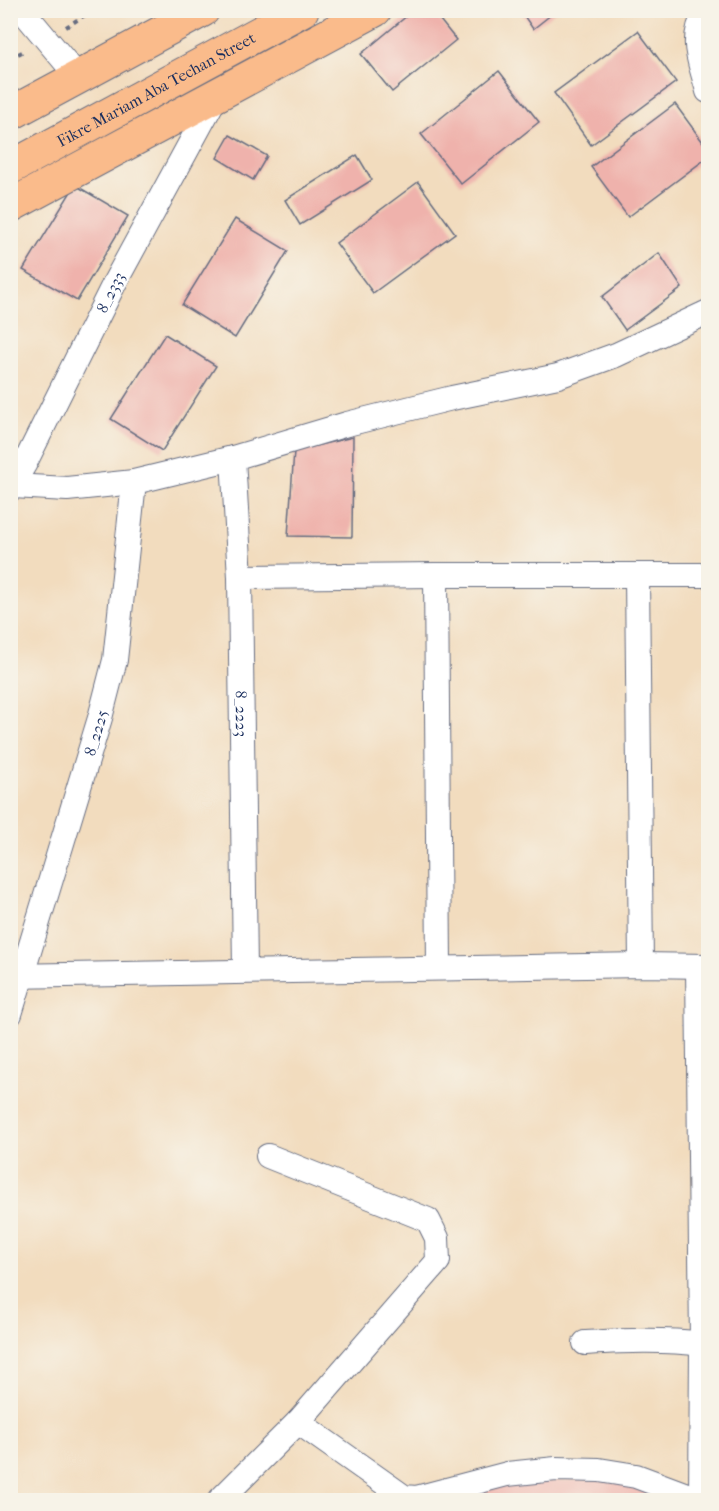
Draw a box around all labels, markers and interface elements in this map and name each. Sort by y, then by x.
street label: Fikre Mariam Aba Techan Street [53,27,259,150]
street label: 8_2333 [92,268,128,316]
street label: 8_2223 [232,690,252,737]
street label: 8_2225 [80,708,111,758]

